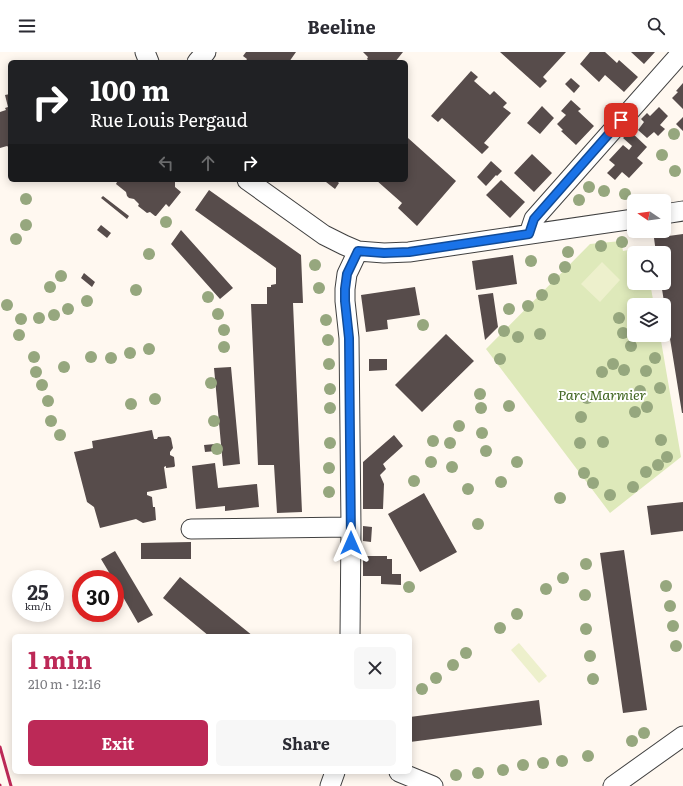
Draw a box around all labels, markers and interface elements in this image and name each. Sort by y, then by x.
text: Beeline [307,13,376,40]
icon: menu [16,15,38,37]
icon: search [645,15,667,37]
text: 100 m [90,68,170,110]
icon: right [24,76,76,128]
pin [604,103,638,137]
text: Rue Louis Pergaud [90,106,248,133]
icon: arrive [610,109,632,131]
icon: left [155,152,177,174]
icon: ahead [197,152,219,174]
icon: right [239,152,261,174]
north arrow [627,194,671,238]
map controls [627,194,671,342]
button: search [627,246,671,290]
button: layers [627,298,671,342]
park label: Parc Marmier [558,384,647,404]
position arrow [330,522,372,564]
speed limit sign: 30 [72,570,124,622]
text: 25 [27,576,49,606]
text: km/h [25,598,51,613]
text: 1 min [28,641,92,676]
button: close [354,647,396,689]
text: 210 m · 12:16 [28,674,101,693]
button: Exit [28,720,208,766]
button: Share [216,720,396,766]

